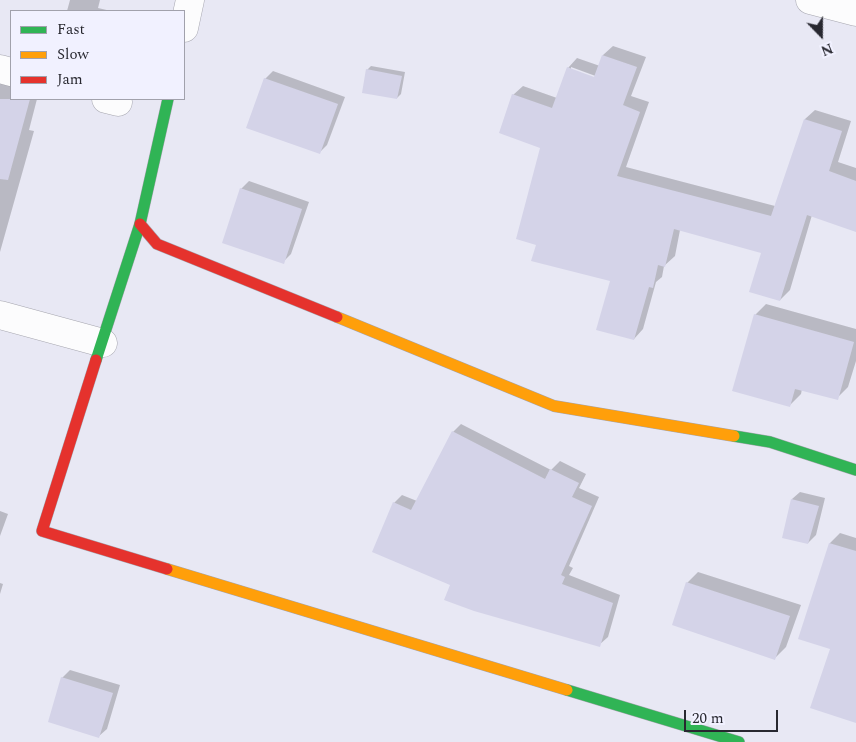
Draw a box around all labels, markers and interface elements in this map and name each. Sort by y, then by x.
legend [10,10,185,100]
north arrow [796,10,846,60]
text: Fast [57,18,85,41]
text: N [818,37,836,61]
text: Slow [57,43,89,66]
text: Jam [57,68,83,91]
scale bar [686,700,780,732]
text: 20 m [692,707,724,730]

